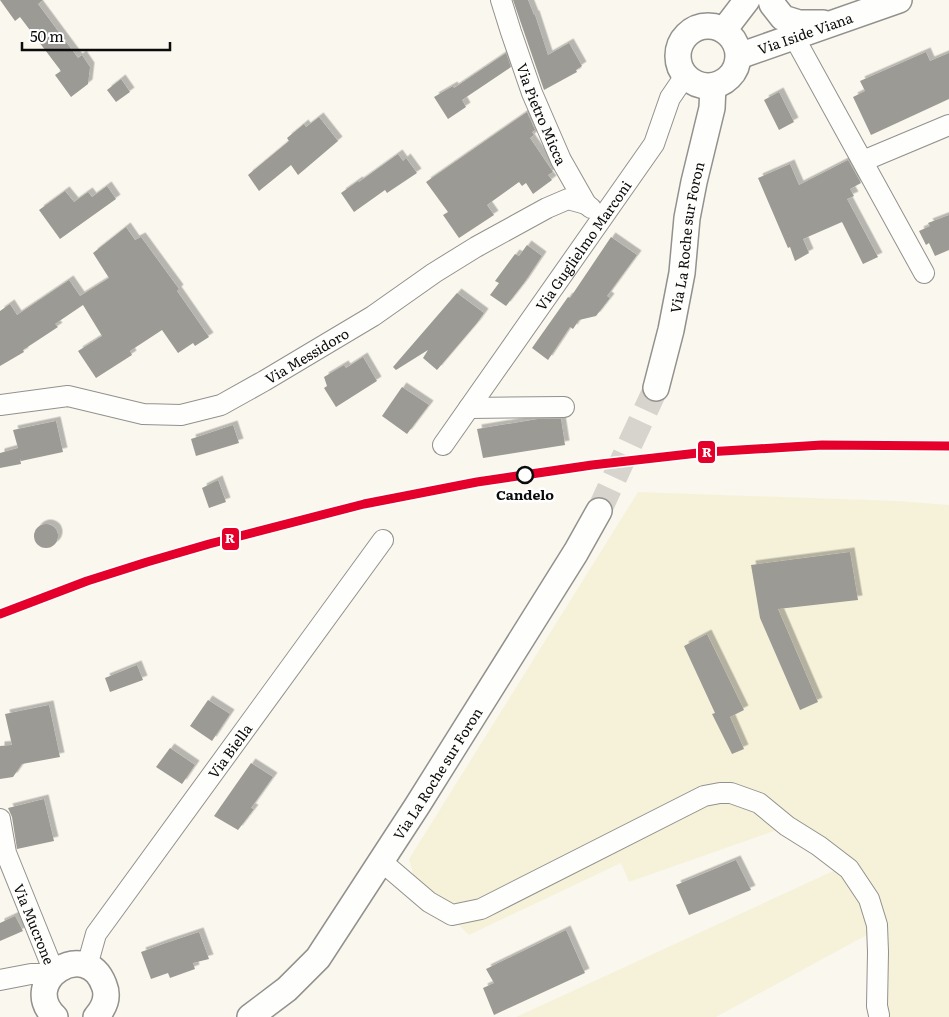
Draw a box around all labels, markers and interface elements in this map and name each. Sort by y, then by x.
street label: Via Iside Viana [755,7,856,59]
scale bar [22,20,170,52]
text: 50 m [30,24,64,47]
street label: Via Pietro Micca [512,60,572,169]
street label: Via La Roche sur Foron [664,160,709,315]
street label: Via Guglielmo Marconi [531,176,636,314]
street label: Via Messidoro [261,323,352,388]
line badge: R [697,440,716,464]
text: R [702,441,713,461]
marker: Candelo [516,466,534,484]
place label: Candelo [496,484,554,504]
line badge: R [221,527,240,551]
text: R [225,527,236,547]
street label: Via La Roche sur Foron [388,703,486,843]
street label: Via Biella [203,719,256,782]
street label: Via Mucrone [9,881,60,967]

